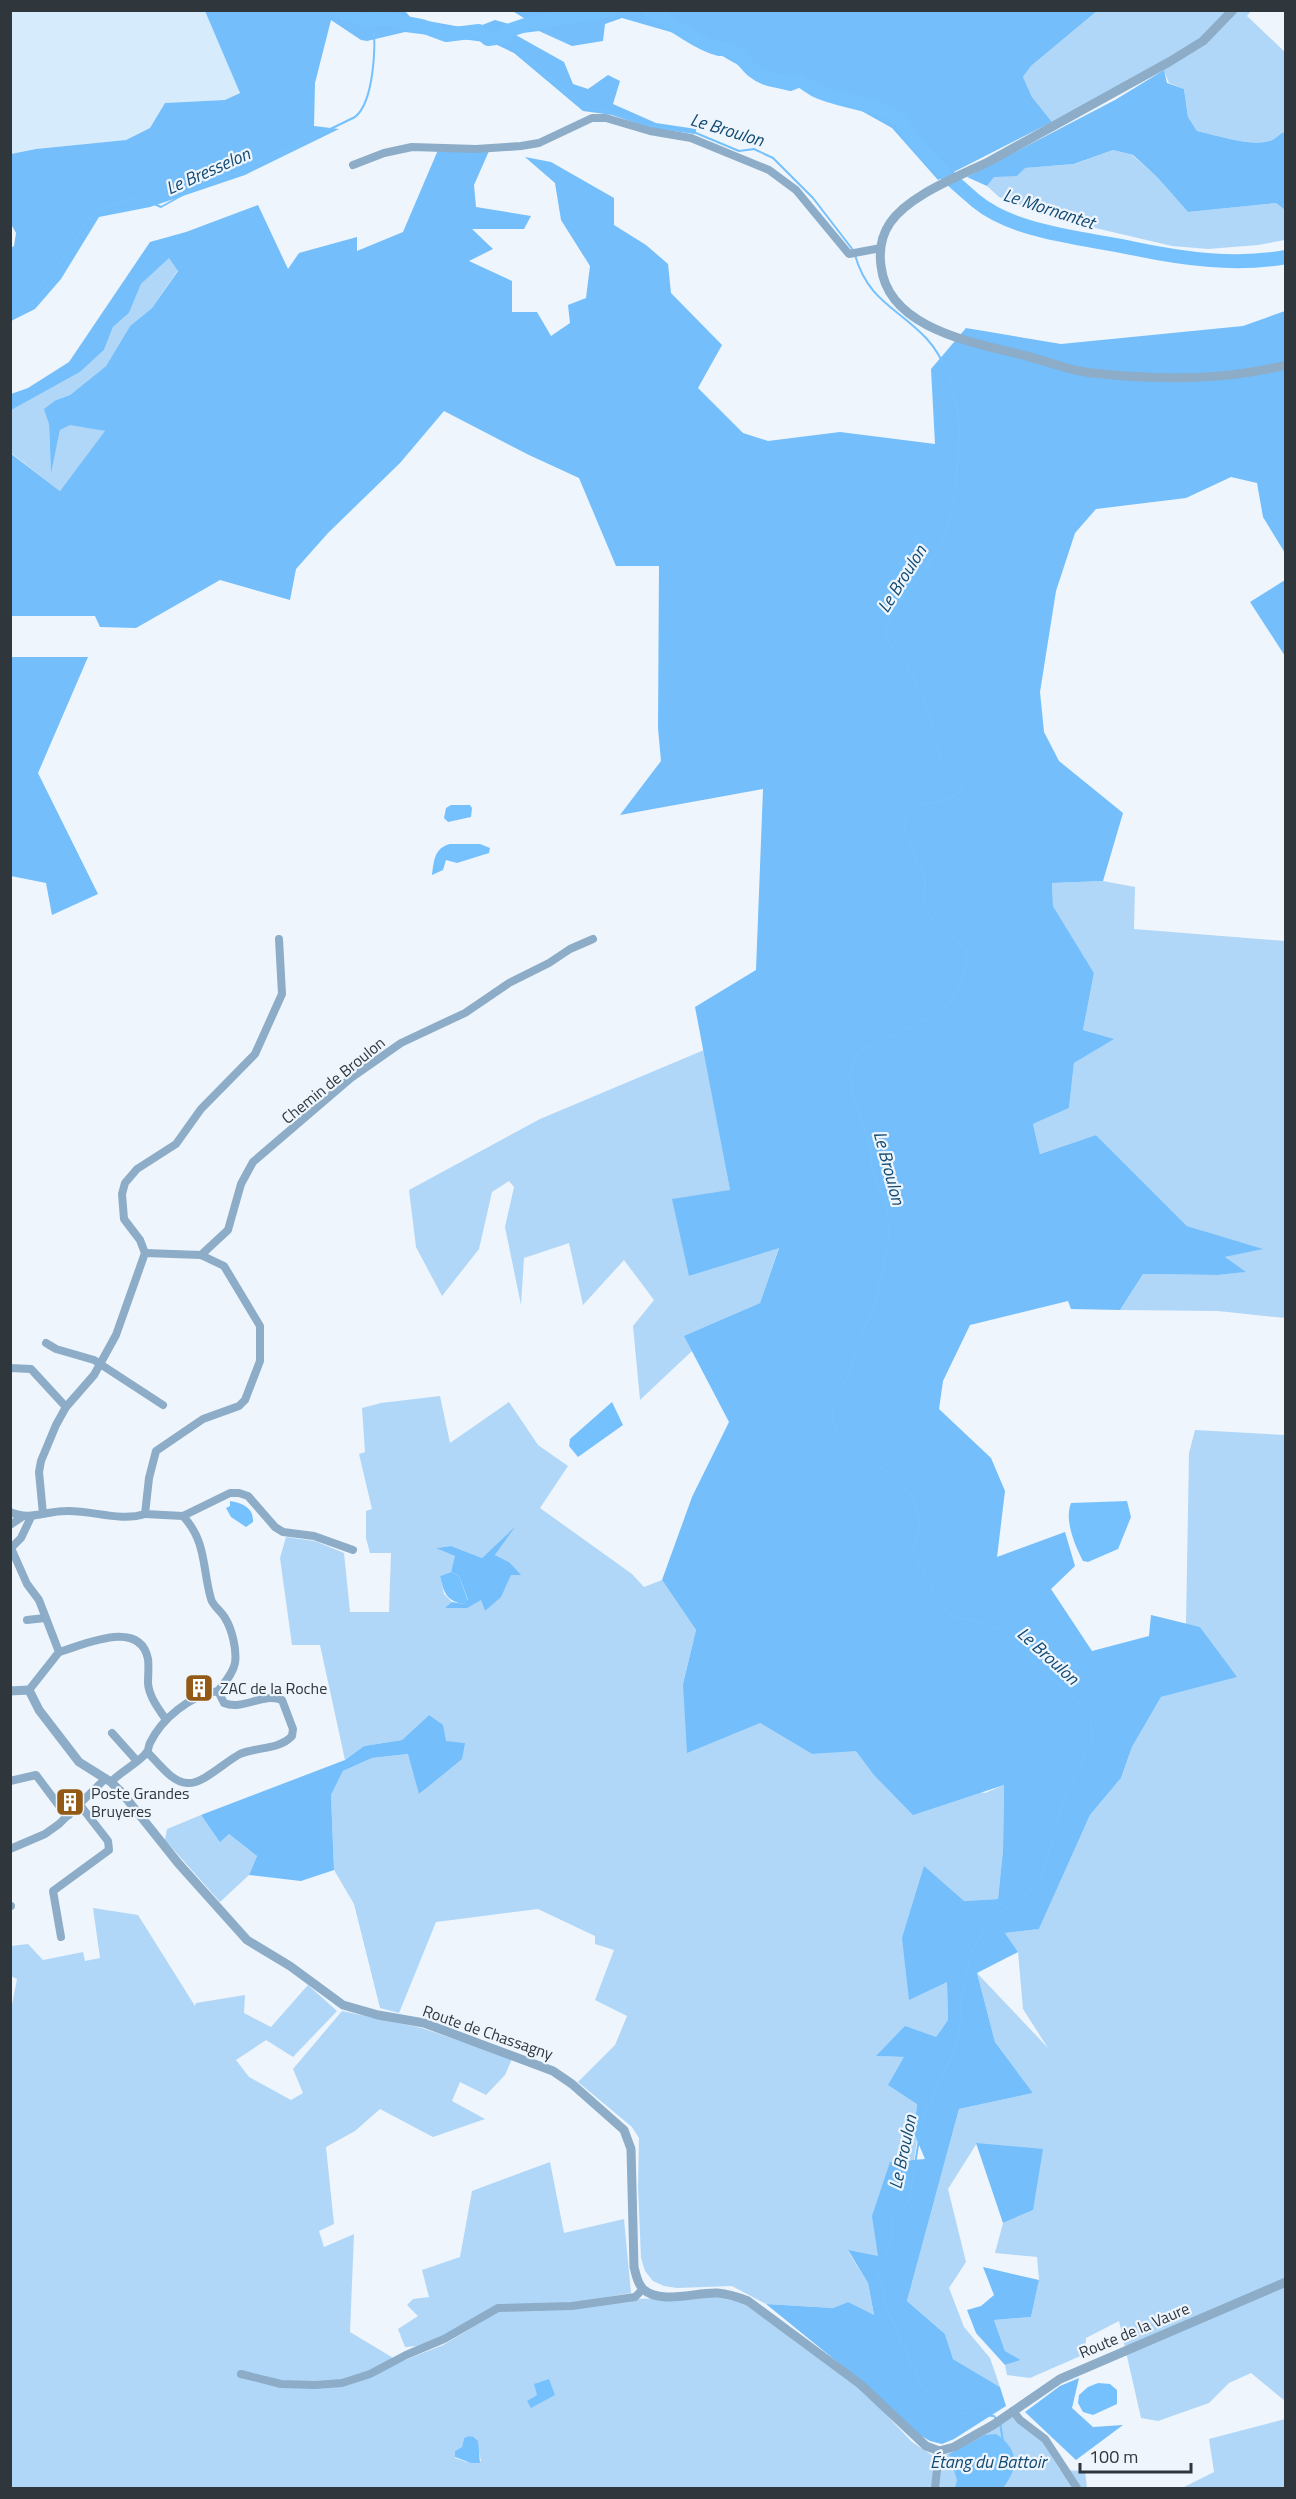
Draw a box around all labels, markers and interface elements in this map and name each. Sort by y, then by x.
water label: Le Broulon [687,106,768,154]
water label: Le Bresselon [161,140,255,201]
water label: Le Mornantet [1000,181,1101,237]
water label: Le Broulon [870,539,934,618]
street label: Chemin de Broulon [276,1031,390,1129]
water label: Le Broulon [867,1128,913,1209]
water label: Le Broulon [1011,1620,1086,1692]
building icon: ZAC de la Roche [183,1672,215,1704]
place label: ZAC de la Roche [220,1676,327,1700]
place label: Poste Grandes Bruyeres [91,1781,190,1823]
building icon: Poste Grandes Bruyeres [54,1786,86,1818]
street label: Route de Chassagny [420,1998,557,2066]
water label: Le Broulon [881,2111,924,2192]
street label: Route de la Vaure [1075,2296,1193,2364]
scale bar [1080,2436,1191,2474]
text: 100 m [1089,2443,1138,2470]
water label: Étang du Battoir [930,2448,1048,2475]

